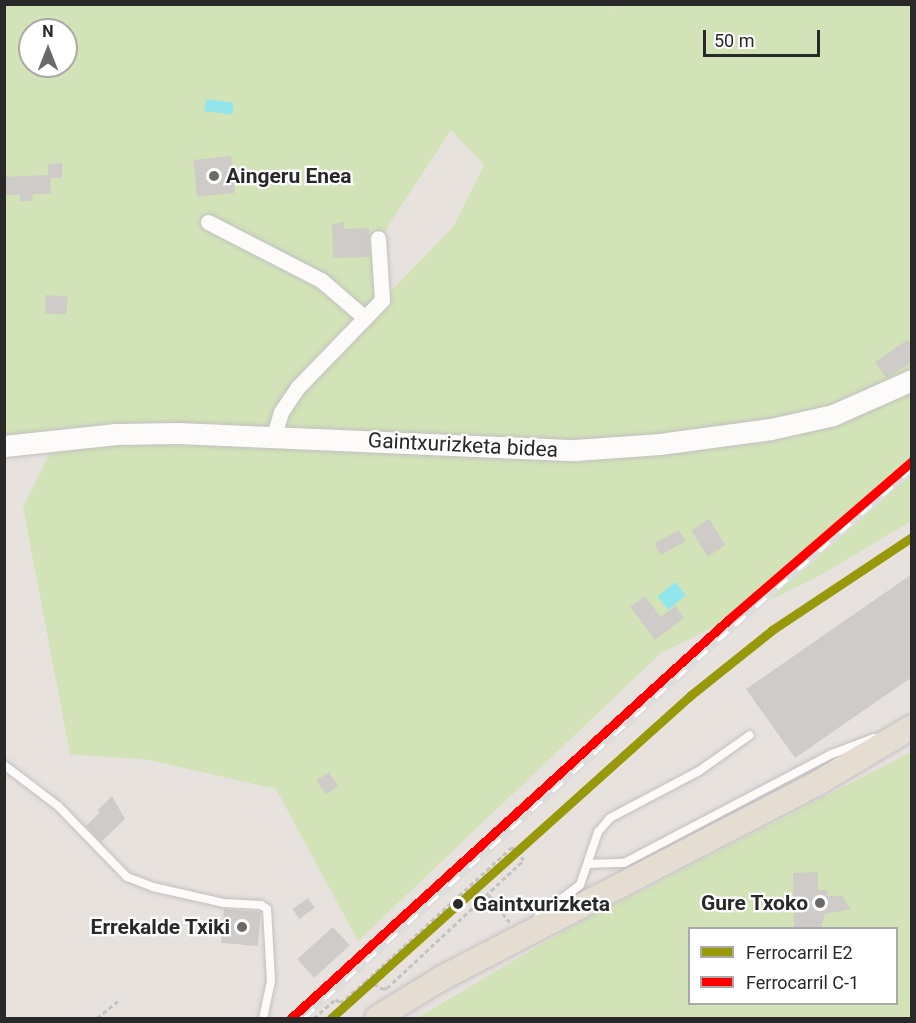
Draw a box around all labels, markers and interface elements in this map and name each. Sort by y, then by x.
north arrow [18,18,78,78]
scale bar [706,18,823,56]
text: N [42,22,54,41]
text: 50 m [714,30,754,51]
place label: Aingeru Enea [226,163,352,189]
marker: Aingeru Enea [207,169,221,183]
street label: Gaintxurizketa bidea [367,427,559,463]
place label: Gure Txoko [700,890,808,916]
place label: Gaintxurizketa [473,891,610,917]
marker: Gaintxurizketa [448,894,468,914]
marker: Gure Txoko [813,896,827,910]
place label: Errekalde Txiki [90,914,230,940]
marker: Errekalde Txiki [235,920,249,934]
legend [688,927,898,1005]
text: Ferrocarril E2 [746,942,853,963]
text: Ferrocarril C-1 [746,972,859,993]

